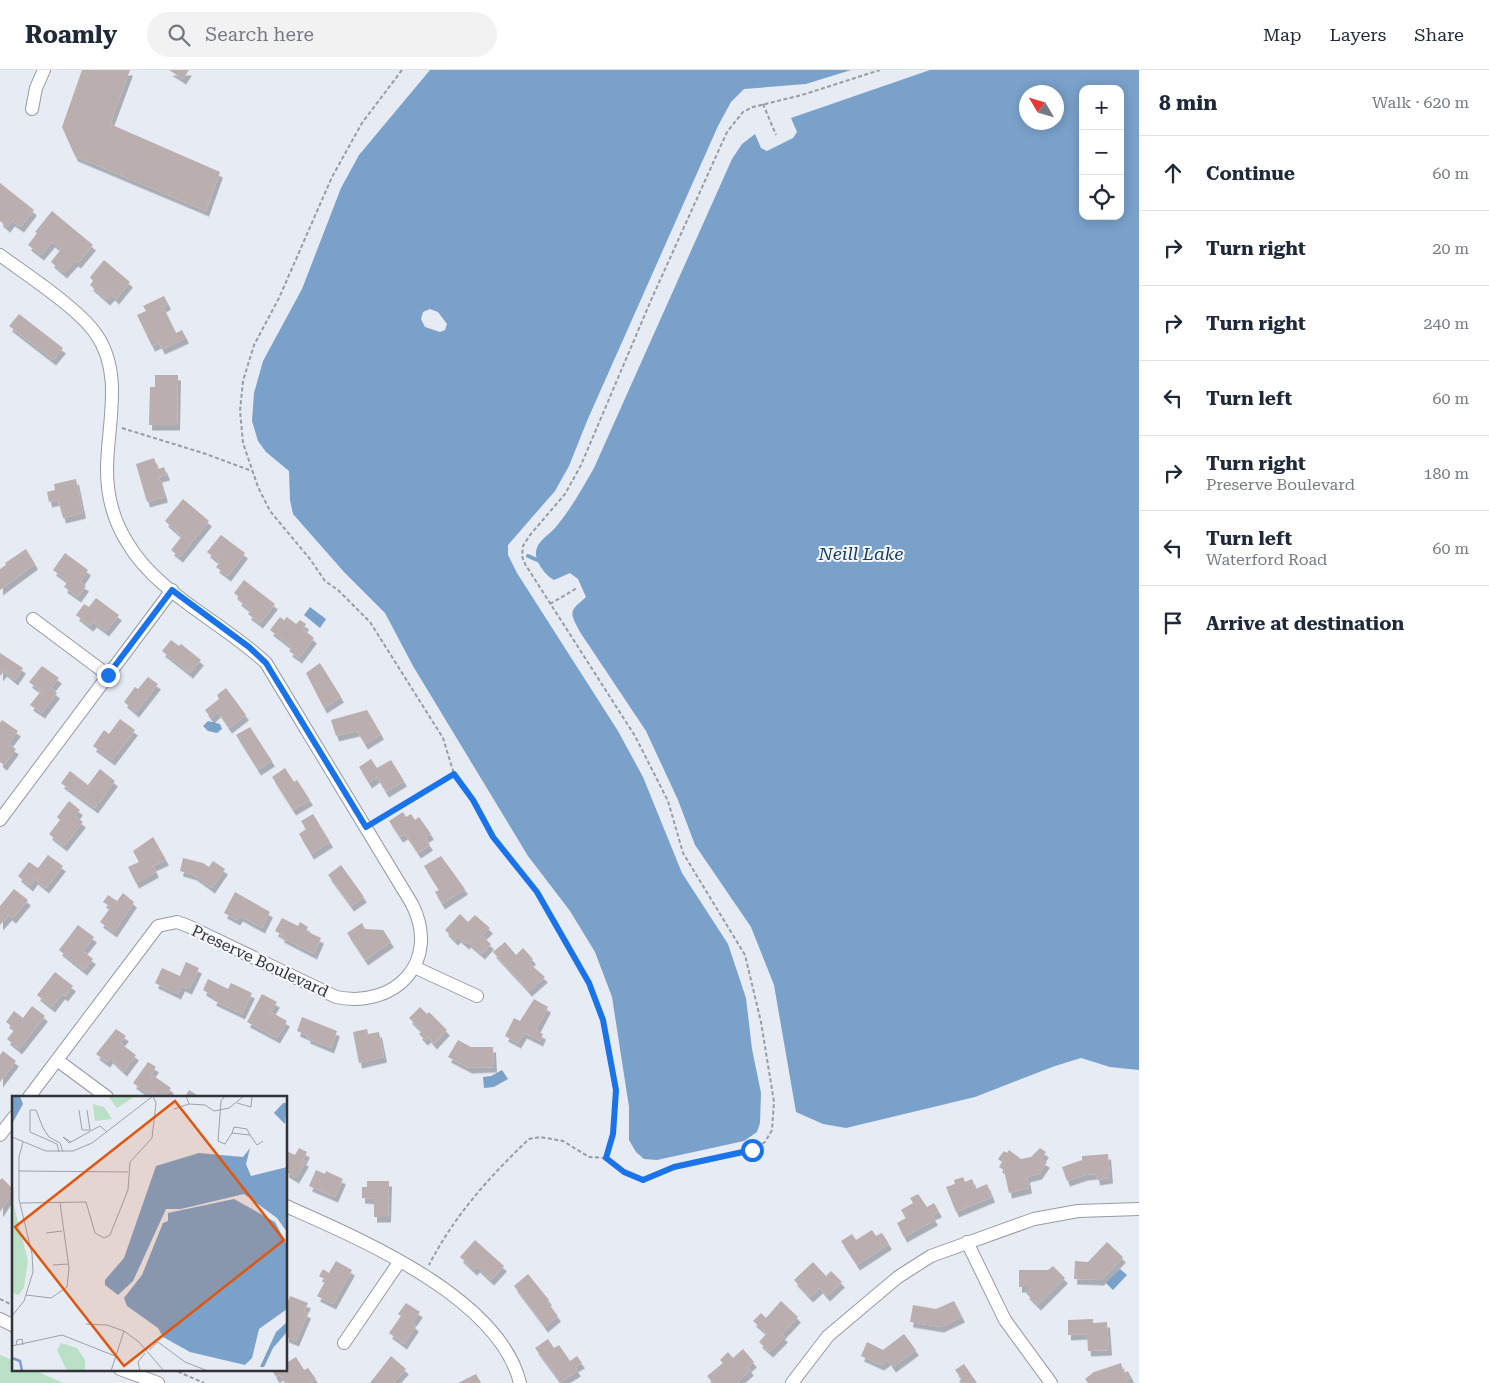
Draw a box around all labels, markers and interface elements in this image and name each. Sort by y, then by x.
search box [147,12,497,57]
text: Roamly [25,21,117,49]
icon: search [165,21,193,49]
text: Search here [205,23,314,46]
text: Map [1263,24,1302,45]
text: Layers [1330,24,1386,45]
text: Share [1414,24,1464,45]
north arrow [1019,85,1064,130]
map controls [1079,85,1124,220]
button: + [1079,85,1124,130]
text: 8 min [1159,91,1217,115]
text: Walk · 620 m [1372,93,1469,112]
button: − [1079,130,1124,175]
icon: ahead [1159,159,1187,187]
text: Continue [1206,162,1295,185]
text: 60 m [1432,164,1469,183]
button: locate [1079,175,1124,220]
icon: right [1159,234,1187,262]
text: Turn right [1206,237,1306,260]
text: 20 m [1432,239,1469,258]
icon: right [1159,309,1187,337]
text: Turn right [1206,312,1306,335]
text: 240 m [1423,314,1469,333]
icon: left [1159,384,1187,412]
text: Turn left [1206,387,1292,410]
text: 60 m [1432,389,1469,408]
text: Turn right [1206,452,1306,475]
icon: right [1159,459,1187,487]
text: 180 m [1423,464,1469,483]
text: Preserve Boulevard [1206,475,1355,494]
text: Turn left [1206,527,1292,550]
icon: left [1159,534,1187,562]
text: 60 m [1432,539,1469,558]
water label: Neill Lake [818,543,903,564]
text: Waterford Road [1206,550,1327,569]
icon: arrive [1159,609,1187,637]
text: Arrive at destination [1206,612,1404,635]
route end [97,664,120,687]
street label: Preserve Boulevard [188,921,332,1001]
inset map [12,1096,288,1370]
route start [741,1139,764,1162]

